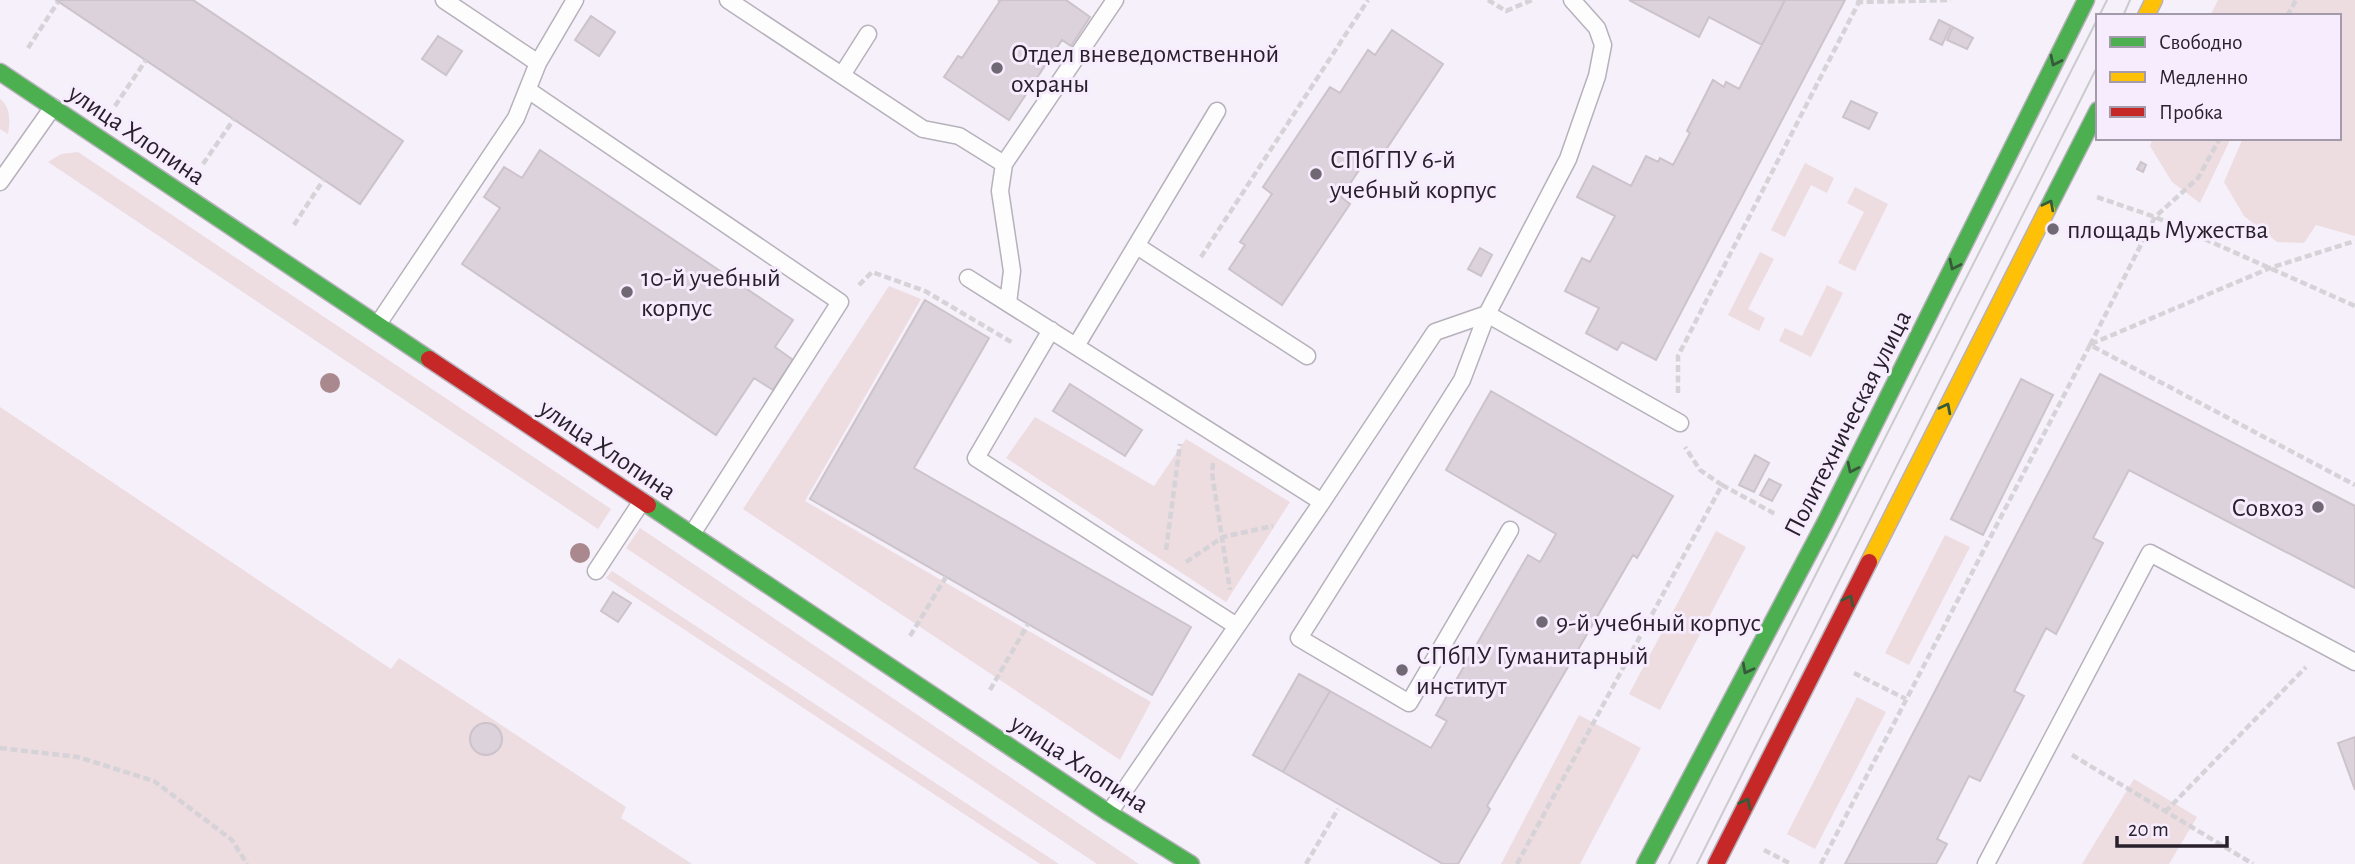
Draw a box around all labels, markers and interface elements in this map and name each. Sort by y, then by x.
legend [2096,14,2341,140]
text: Свободно [2159,32,2243,53]
place label: Отдел вневедомственной охраны [1011,41,1279,97]
one-way arrow [2050,54,2064,66]
marker: Отдел вневедомственной охраны [989,60,1005,76]
text: Медленно [2159,67,2248,88]
street label: улица Хлопина [63,79,210,190]
text: Пробка [2159,102,2223,123]
place label: СПбГПУ 6-й учебный корпус [1329,147,1497,203]
marker: СПбГПУ 6-й учебный корпус [1308,166,1324,182]
one-way arrow [2041,200,2055,213]
place label: площадь Мужества [2067,217,2268,243]
marker: площадь Мужества [2045,221,2061,237]
one-way arrow [1948,258,1962,270]
place label: 10-й учебный корпус [641,265,781,321]
marker: 10-й учебный корпус [619,284,635,300]
street label: Политехническая улица [1780,306,1916,541]
street label: улица Хлопина [534,394,681,505]
one-way arrow [1938,403,1952,415]
one-way arrow [1847,461,1861,473]
place label: Совхоз [2232,495,2304,521]
marker: Совхоз [2310,499,2326,515]
one-way arrow [1840,595,1854,607]
place label: 9-й учебный корпус [1556,610,1761,636]
marker: 9-й учебный корпус [1534,614,1550,630]
place label: СПбПУ Гуманитарный институт [1416,643,1648,699]
marker: СПбПУ Гуманитарный институт [1394,662,1410,678]
one-way arrow [1742,662,1756,675]
street label: улица Хлопина [1005,709,1153,818]
one-way arrow [1738,798,1752,810]
scale bar [2117,804,2227,848]
text: 20 m [2128,819,2169,840]

